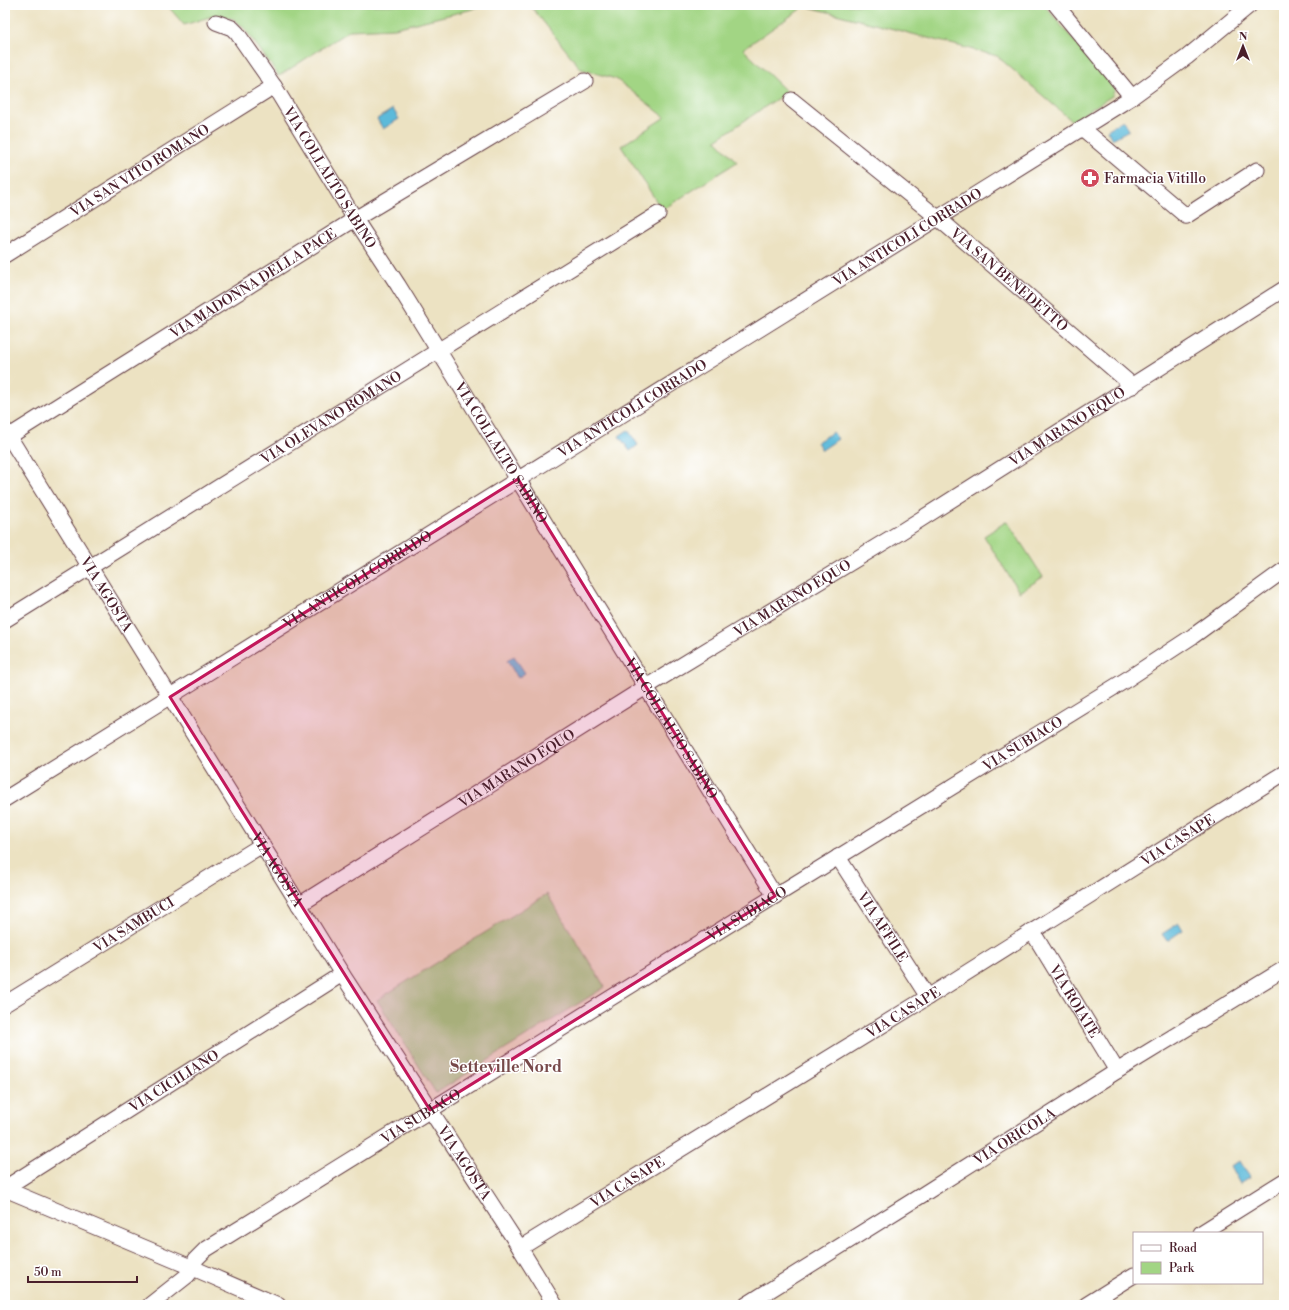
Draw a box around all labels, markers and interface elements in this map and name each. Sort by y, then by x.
north arrow [1223,26,1263,66]
text: N [1239,30,1248,44]
street label: VIA COLLALTO SABINO [278,103,380,252]
street label: VIA SAN VITO ROMANO [66,121,213,222]
pharmacy icon: Farmacia Vitillo [1079,167,1101,189]
place label: Farmacia Vitillo [1104,170,1206,188]
street label: VIA ANTICOLI CORRADO [829,185,986,292]
street label: VIA SAN BENEDETTO [946,224,1071,336]
street label: VIA MADONNA DELLA PACE [166,225,340,344]
street label: VIA ANTICOLI CORRADO [554,356,711,463]
street label: VIA OLEVANO ROMANO [257,367,406,469]
street label: VIA COLLALTO SABINO [449,378,551,527]
street label: VIA MARANO EQUO [1005,384,1129,471]
street label: VIA ANTICOLI CORRADO [279,527,436,634]
street label: VIA AGOSTA [75,553,136,636]
street label: VIA MARANO EQUO [730,556,855,642]
street label: VIA COLLALTO SABINO [620,654,721,803]
street label: VIA SUBIACO [979,713,1067,776]
street label: VIA MARANO EQUO [455,726,579,813]
street label: VIA CASAPE [1137,811,1219,871]
street label: VIA AGOSTA [246,828,307,911]
street label: VIA SUBIACO [703,883,791,946]
street label: VIA AFFILE [852,888,911,966]
street label: VIA SAMBUCI [89,893,178,958]
street label: VIA ROIATE [1044,961,1103,1042]
street label: VIA CASAPE [862,983,944,1043]
street label: VIA CICILIANO [125,1046,223,1117]
district label: Setteville Nord [450,1057,562,1077]
street label: VIA SUBIACO [377,1085,464,1149]
street label: VIA ORICOLA [970,1104,1060,1170]
street label: VIA AGOSTA [433,1122,495,1204]
street label: VIA CASAPE [586,1153,668,1213]
legend [1133,1232,1263,1284]
text: Road [1169,1241,1197,1256]
scale bar [28,1258,137,1284]
text: Park [1169,1261,1195,1276]
text: 50 m [34,1265,62,1280]

